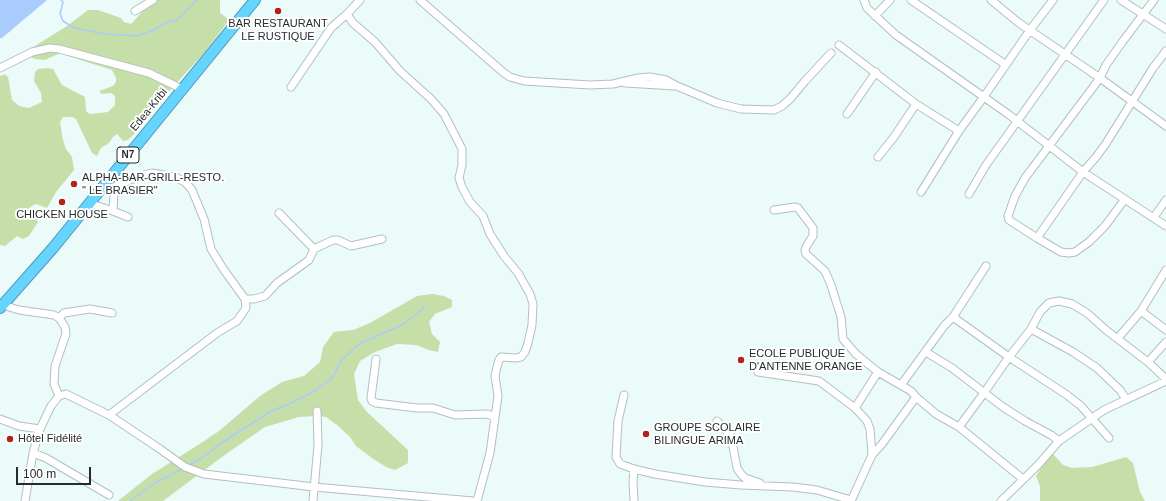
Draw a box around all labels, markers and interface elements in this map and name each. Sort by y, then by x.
marker: BAR RESTAURANT LE RUSTIQUE [273,6,283,16]
place label: BAR RESTAURANT LE RUSTIQUE [228,17,328,43]
street label: Edea-Kribi [128,86,170,134]
road number: N7 [117,147,139,163]
place label: ALPHA-BAR-GRILL-RESTO. " LE BRASIER" [82,171,224,197]
marker: ALPHA-BAR-GRILL-RESTO. " LE BRASIER" [69,179,79,189]
marker: CHICKEN HOUSE [57,197,67,207]
place label: CHICKEN HOUSE [16,208,108,222]
place label: ECOLE PUBLIQUE D'ANTENNE ORANGE [749,347,862,373]
marker: ECOLE PUBLIQUE D'ANTENNE ORANGE [736,355,746,365]
place label: GROUPE SCOLAIRE BILINGUE ARIMA [654,421,760,447]
marker: GROUPE SCOLAIRE BILINGUE ARIMA [641,429,651,439]
place label: Hôtel Fidélité [18,432,82,446]
marker: Hôtel Fidélité [5,434,15,444]
scale bar [18,459,93,485]
text: 100 m [23,467,56,481]

